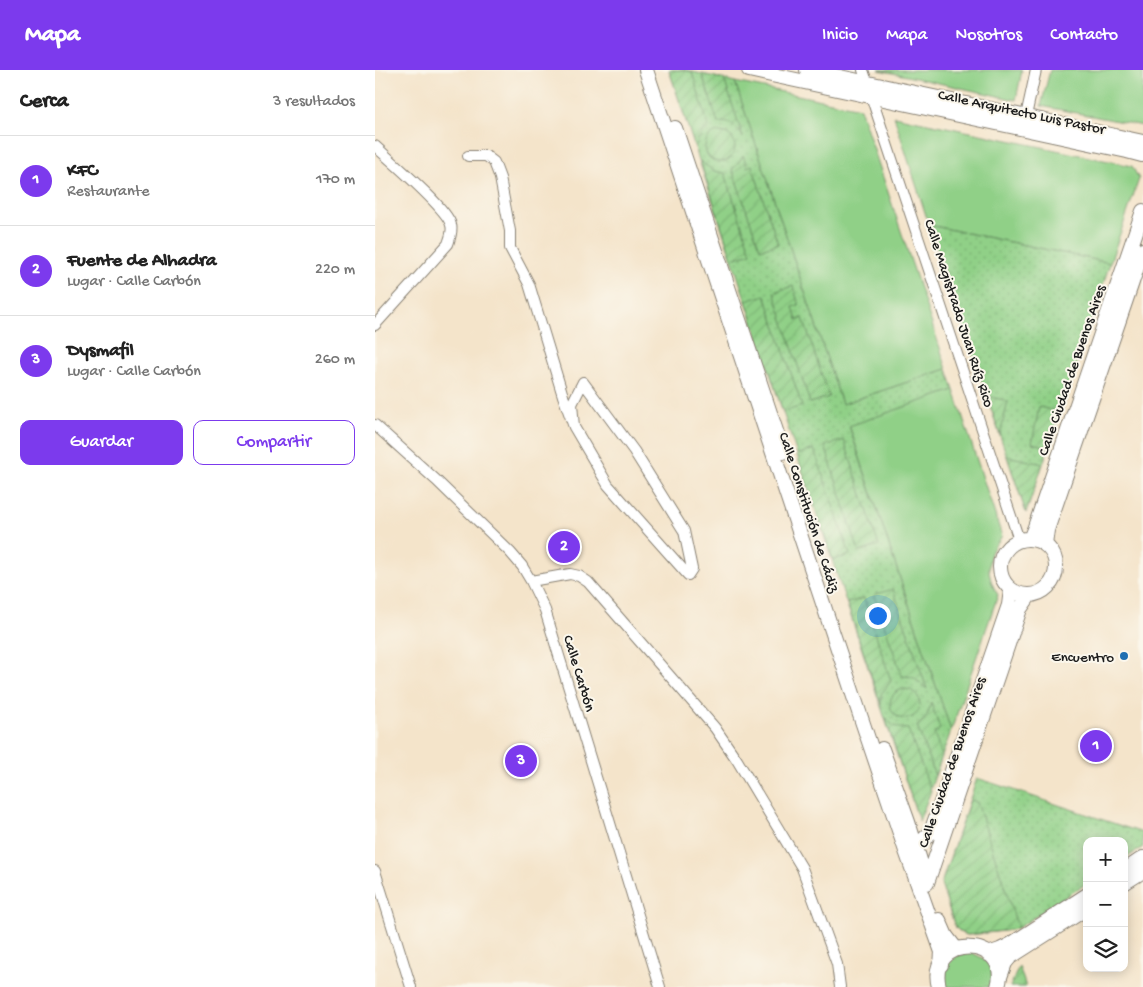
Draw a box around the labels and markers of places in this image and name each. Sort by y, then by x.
pin: 2 [548,528,580,566]
place label: Encuentro [1051,649,1114,667]
marker: Encuentro [1118,650,1130,662]
pin: 1 [1080,727,1112,765]
pin: 3 [505,742,537,780]

